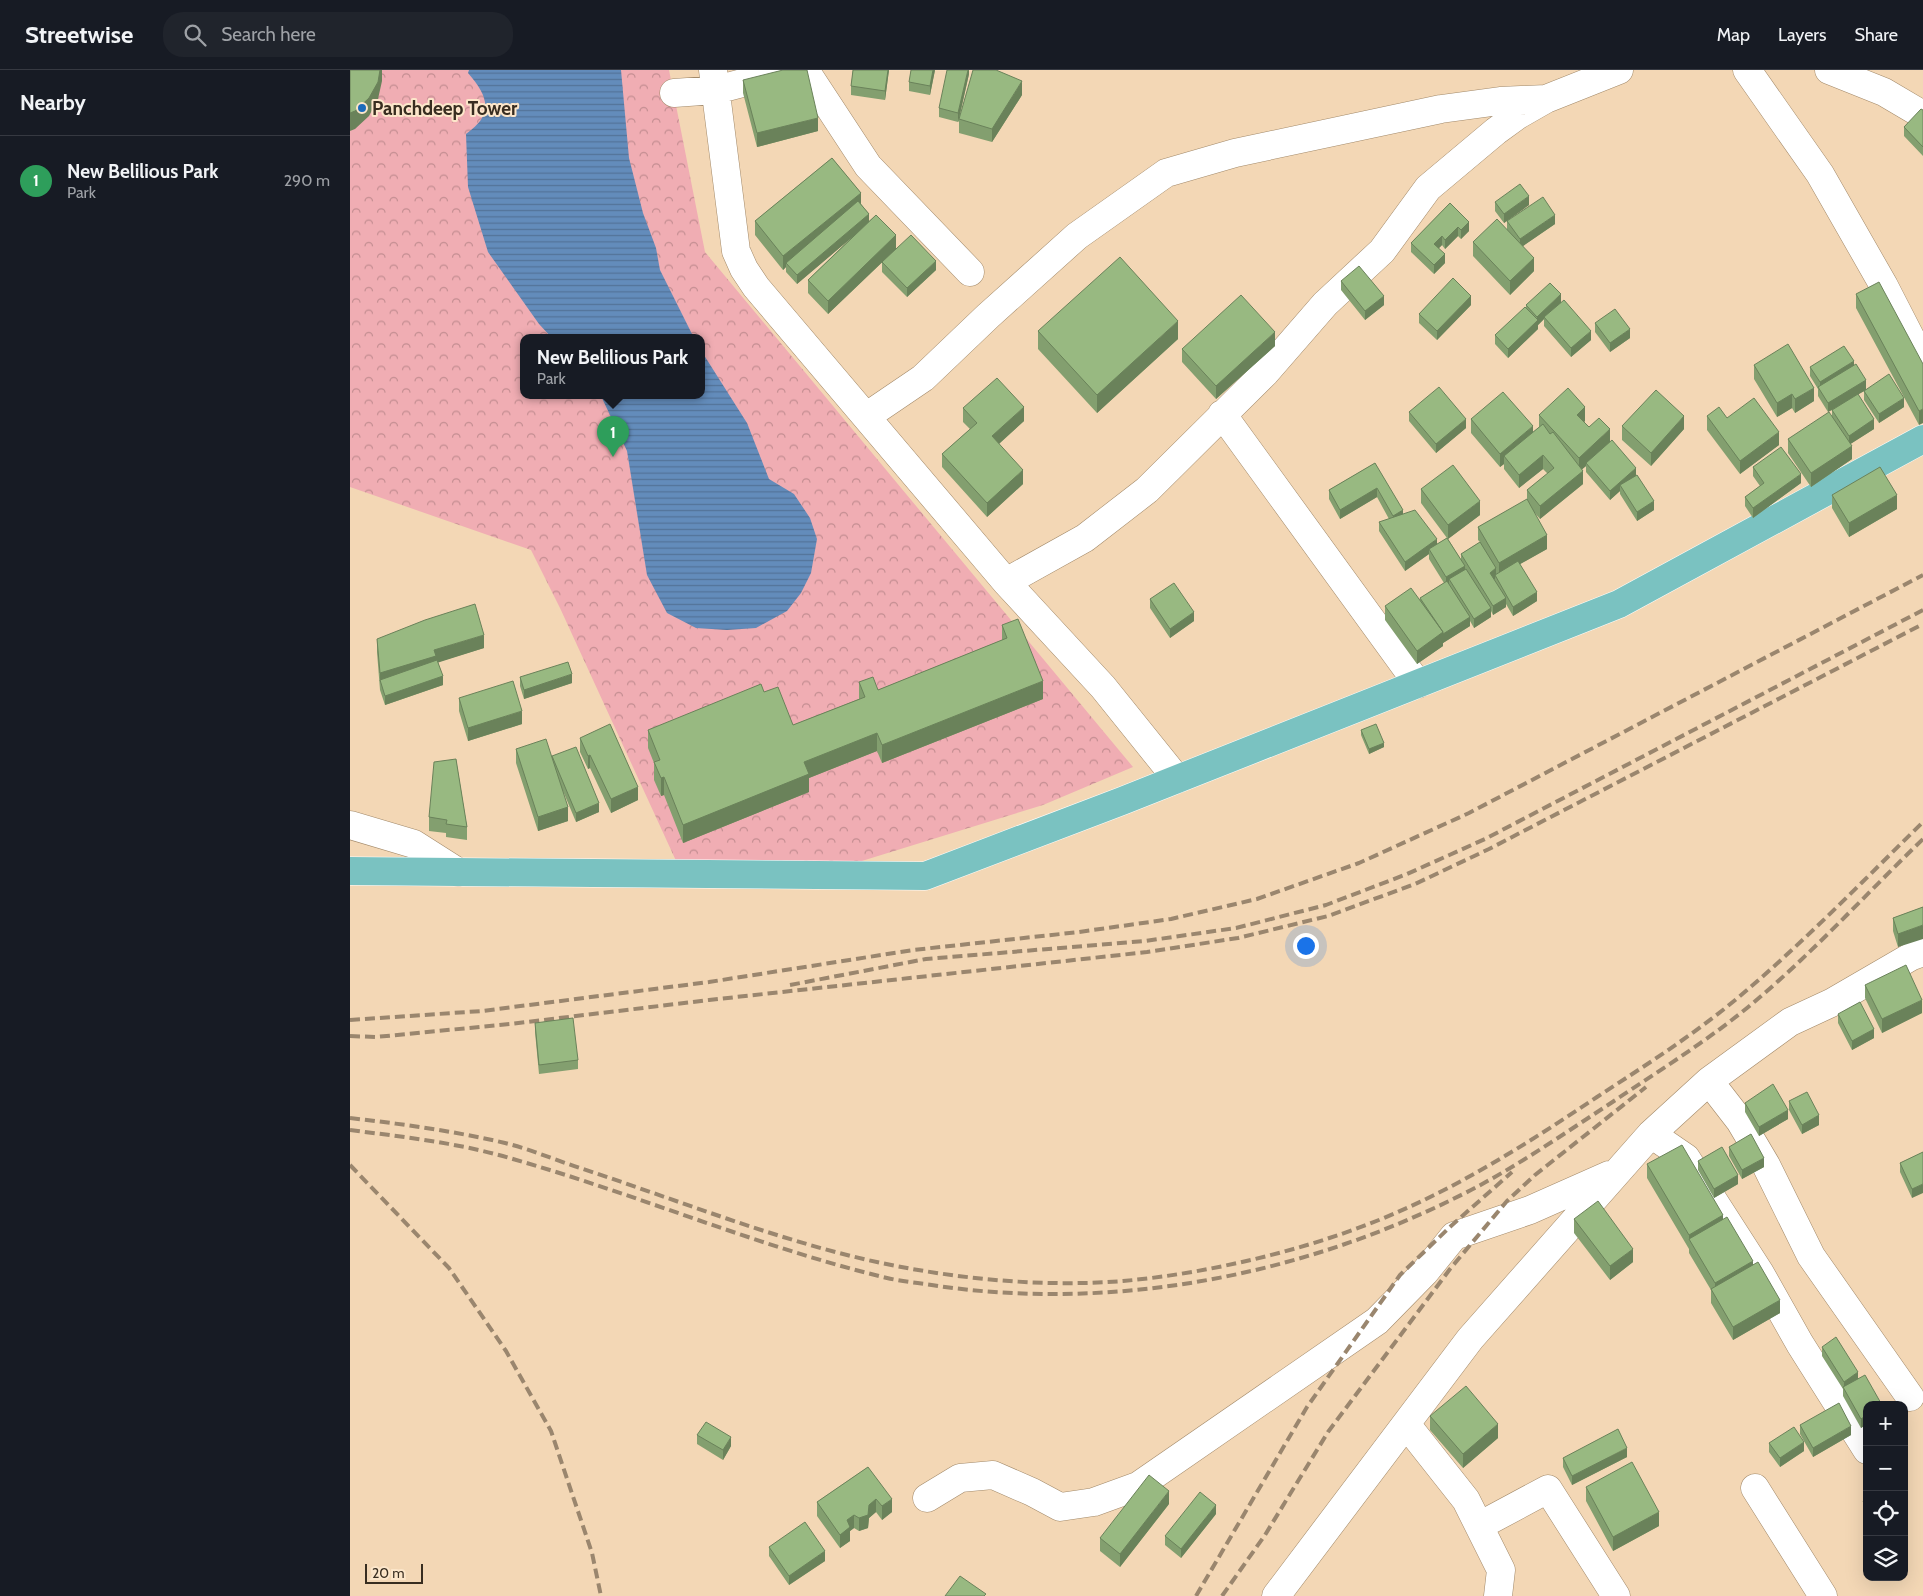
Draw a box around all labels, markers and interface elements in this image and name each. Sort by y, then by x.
search box [163,12,513,57]
text: Streetwise [25,20,133,49]
icon: search [181,21,209,49]
text: Search here [221,23,316,46]
text: Map [1717,24,1750,46]
text: Layers [1778,24,1827,46]
text: Share [1855,24,1898,46]
text: Nearby [20,90,86,115]
place label: Panchdeep Tower [372,97,518,120]
marker: Panchdeep Tower [356,102,368,114]
text: New Belilious Park [67,160,218,183]
text: 1 [33,171,39,190]
text: 290 m [284,171,330,190]
text: Park [67,183,96,202]
popup [520,334,705,399]
text: New Belilious Park [537,346,688,369]
text: Park [537,369,566,388]
pin: 1 [597,416,629,457]
your location [1293,933,1319,959]
map controls [1863,1401,1908,1581]
button: + [1863,1401,1908,1446]
button: − [1863,1446,1908,1491]
button: locate [1863,1491,1908,1536]
button: layers [1863,1536,1908,1581]
scale bar [365,1561,422,1584]
text: 20 m [372,1564,405,1582]

